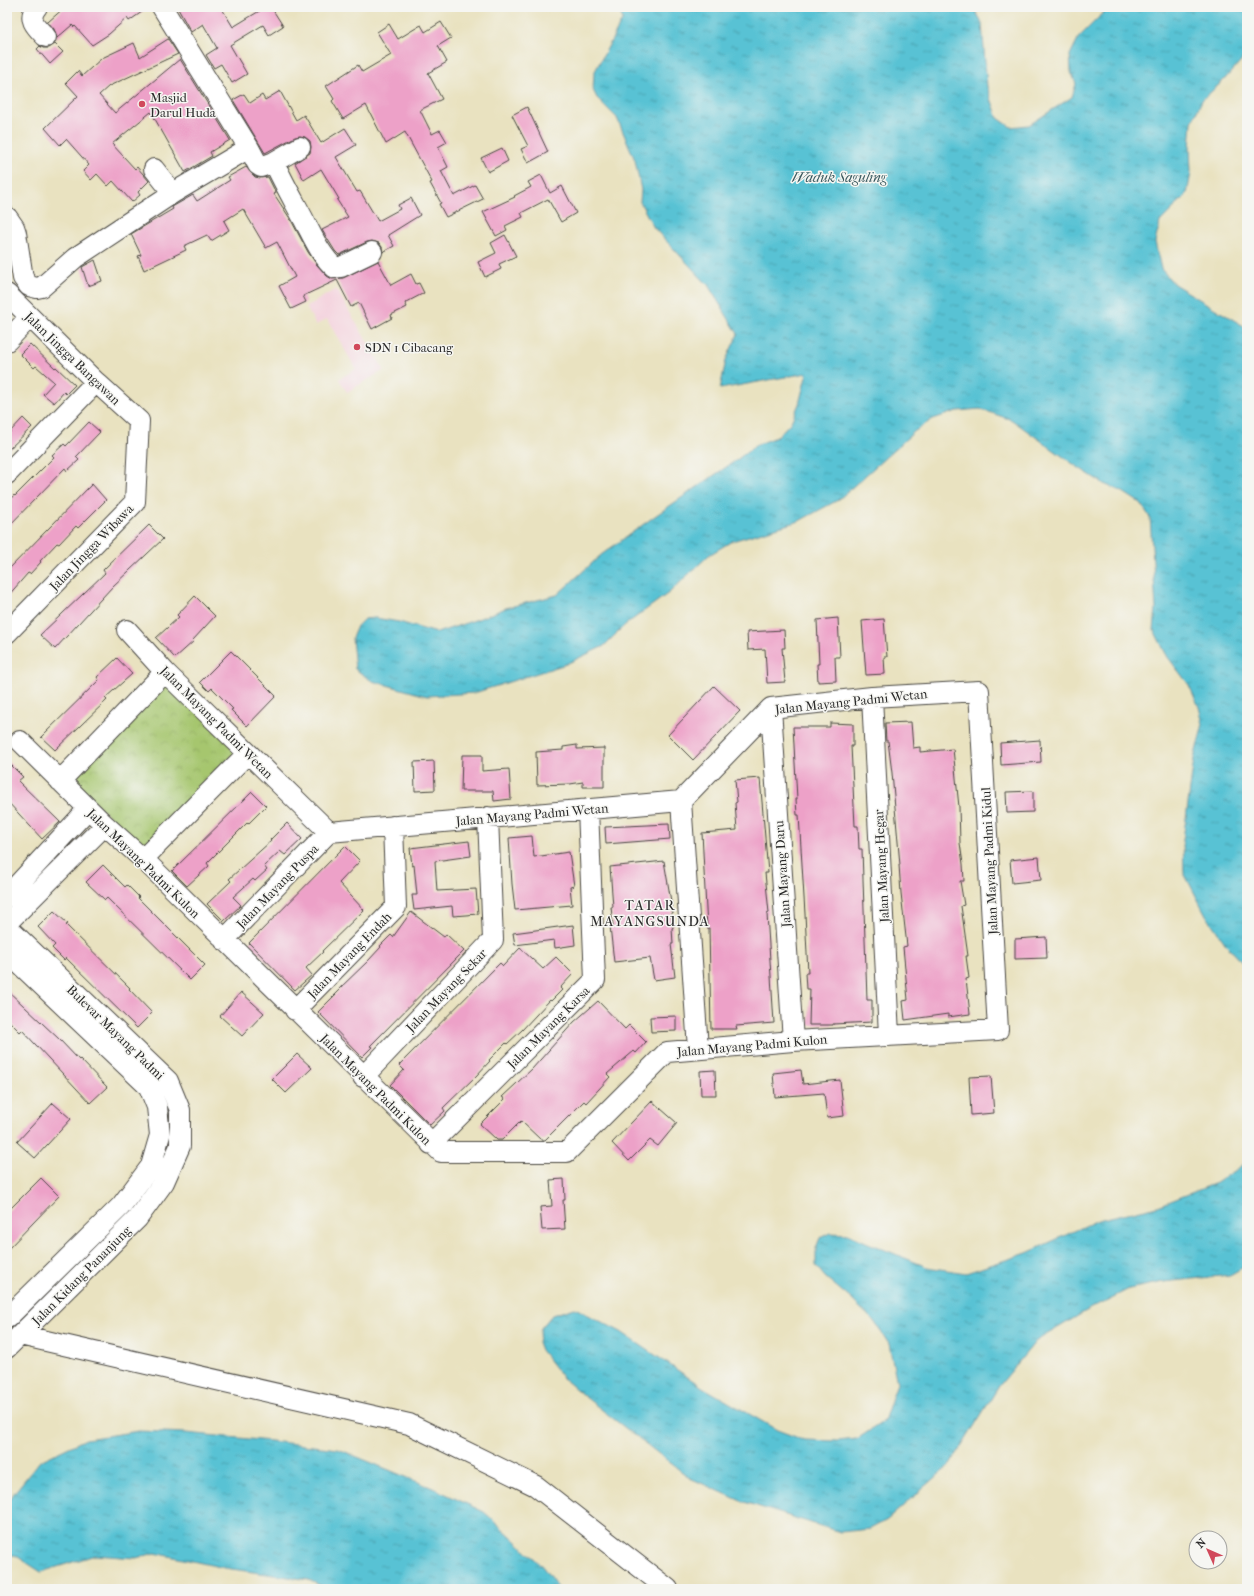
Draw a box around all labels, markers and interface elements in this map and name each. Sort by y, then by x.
place label: Masjid Darul Huda [150,90,217,120]
marker: Masjid Darul Huda [137,99,147,109]
water label: Waduk Saguling [792,169,887,186]
street label: Jalan Jingga Bangawan [21,308,124,408]
place label: SDN 1 Cibacang [365,340,454,355]
marker: SDN 1 Cibacang [352,342,362,352]
street label: Jalan Jingga Wibawa [46,500,137,594]
street label: Jalan Mayang Padmi Wetan [157,662,276,782]
street label: Jalan Mayang Padmi Wetan [773,686,928,717]
street label: Jalan Mayang Padmi Kidul [978,786,1001,936]
street label: Jalan Mayang Padmi Wetan [454,800,609,829]
street label: Jalan Mayang Padmi Kulon [84,805,203,921]
street label: Jalan Mayang Hegar [871,809,892,924]
street label: Jalan Mayang Daru [771,819,794,929]
street label: Jalan Mayang Puspa [233,840,322,932]
district label: TATAR MAYANGSUNDA [590,897,710,930]
street label: Jalan Mayang Endah [304,909,395,1002]
street label: Jalan Mayang Sekar [402,945,490,1036]
street label: Bulevar Mayang Padmi [64,982,168,1083]
street label: Jalan Mayang Karsa [503,982,593,1072]
street label: Jalan Mayang Padmi Kulon [316,1030,435,1148]
street label: Jalan Mayang Padmi Kulon [675,1031,828,1060]
street label: Jalan Kidang Pananjung [28,1222,135,1329]
north arrow [1188,1530,1228,1570]
text: N [1194,1535,1209,1551]

